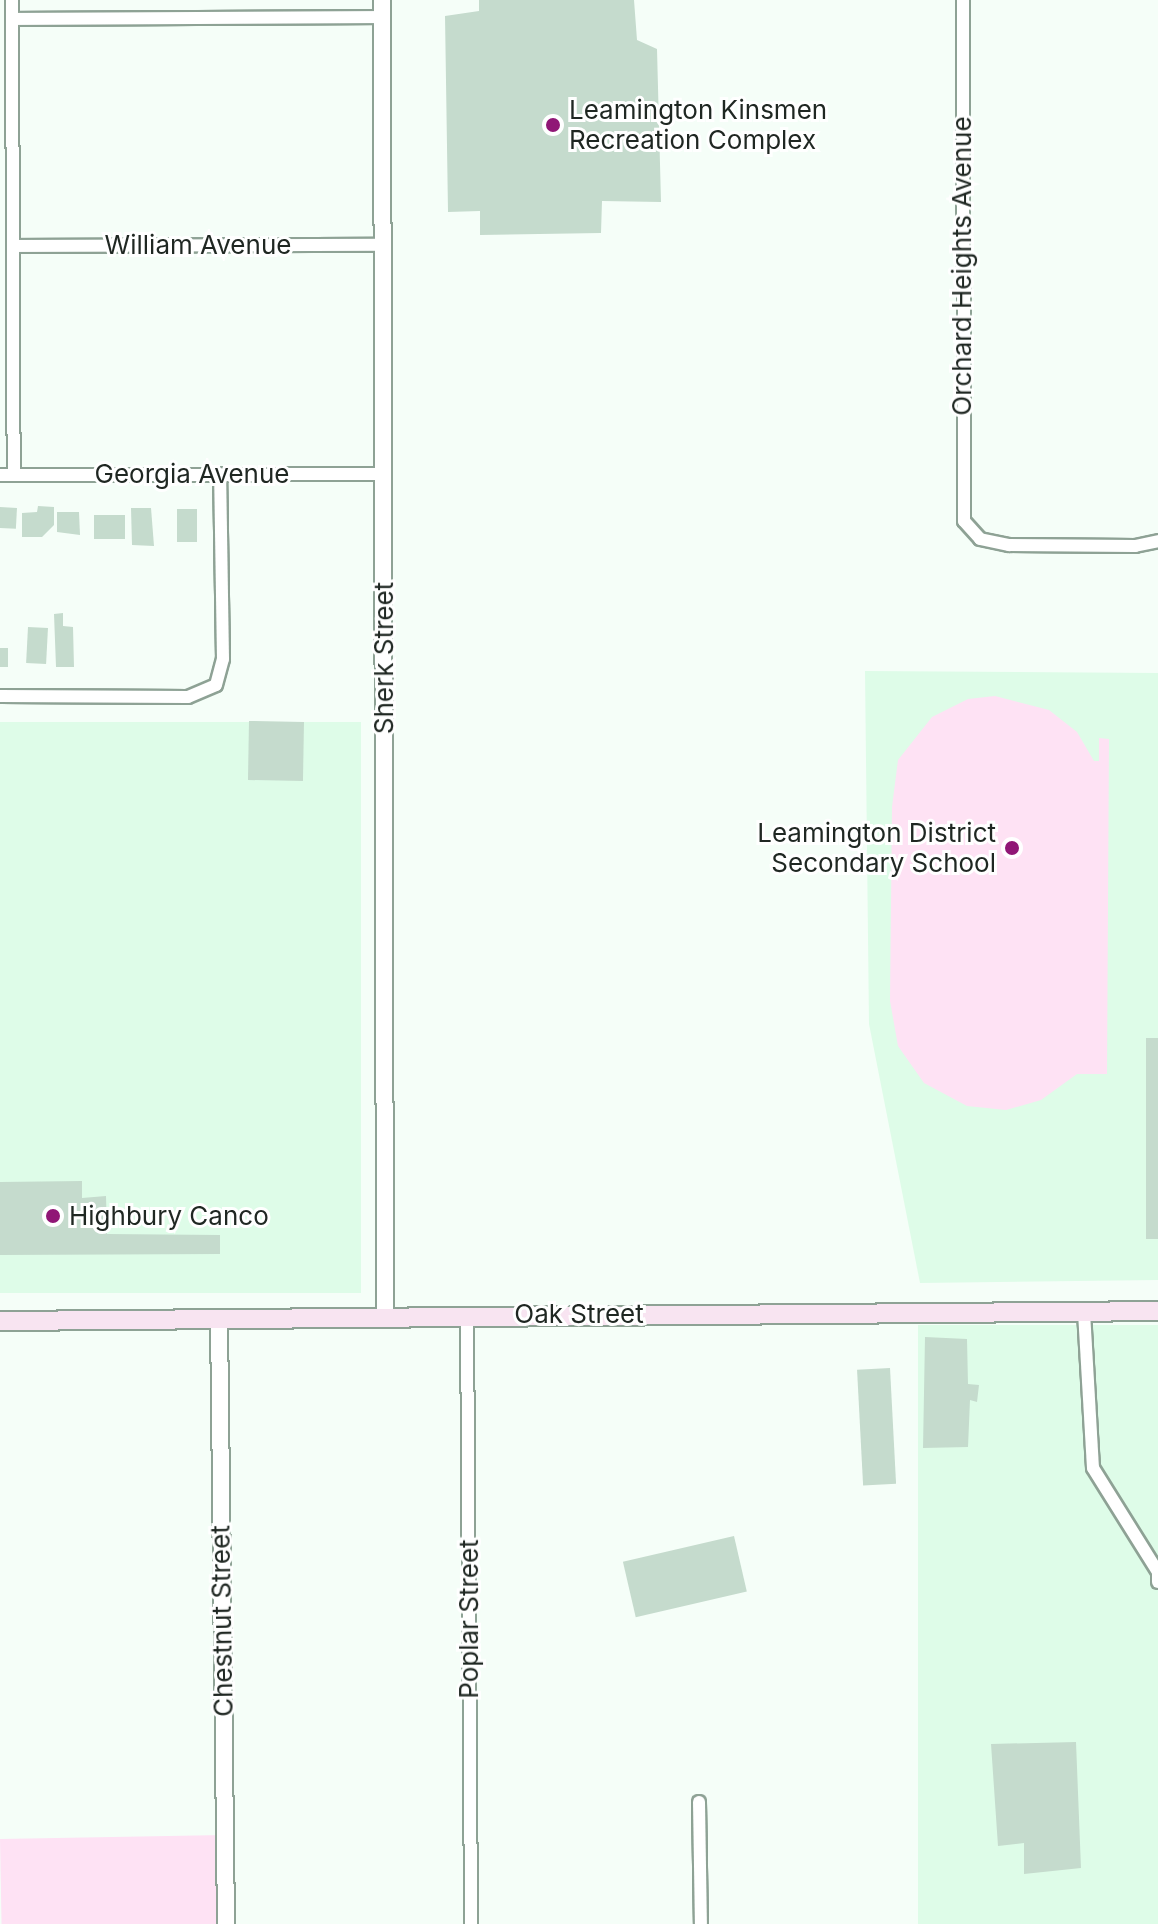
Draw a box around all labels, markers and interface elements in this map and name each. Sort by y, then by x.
place label: Leamington Kinsmen Recreation Complex [569,94,827,156]
marker: Leamington Kinsmen Recreation Complex [544,116,562,134]
street label: Orchard Heights Avenue [946,116,978,416]
street label: William Avenue [105,229,291,261]
street label: Georgia Avenue [95,458,289,490]
street label: Sherk Street [368,582,400,734]
place label: Leamington District Secondary School [757,817,996,878]
marker: Leamington District Secondary School [1003,839,1021,857]
place label: Highbury Canco [69,1200,269,1232]
marker: Highbury Canco [44,1207,62,1225]
street label: Oak Street [514,1298,644,1330]
street label: Chestnut Street [205,1525,239,1717]
street label: Poplar Street [453,1539,485,1699]

